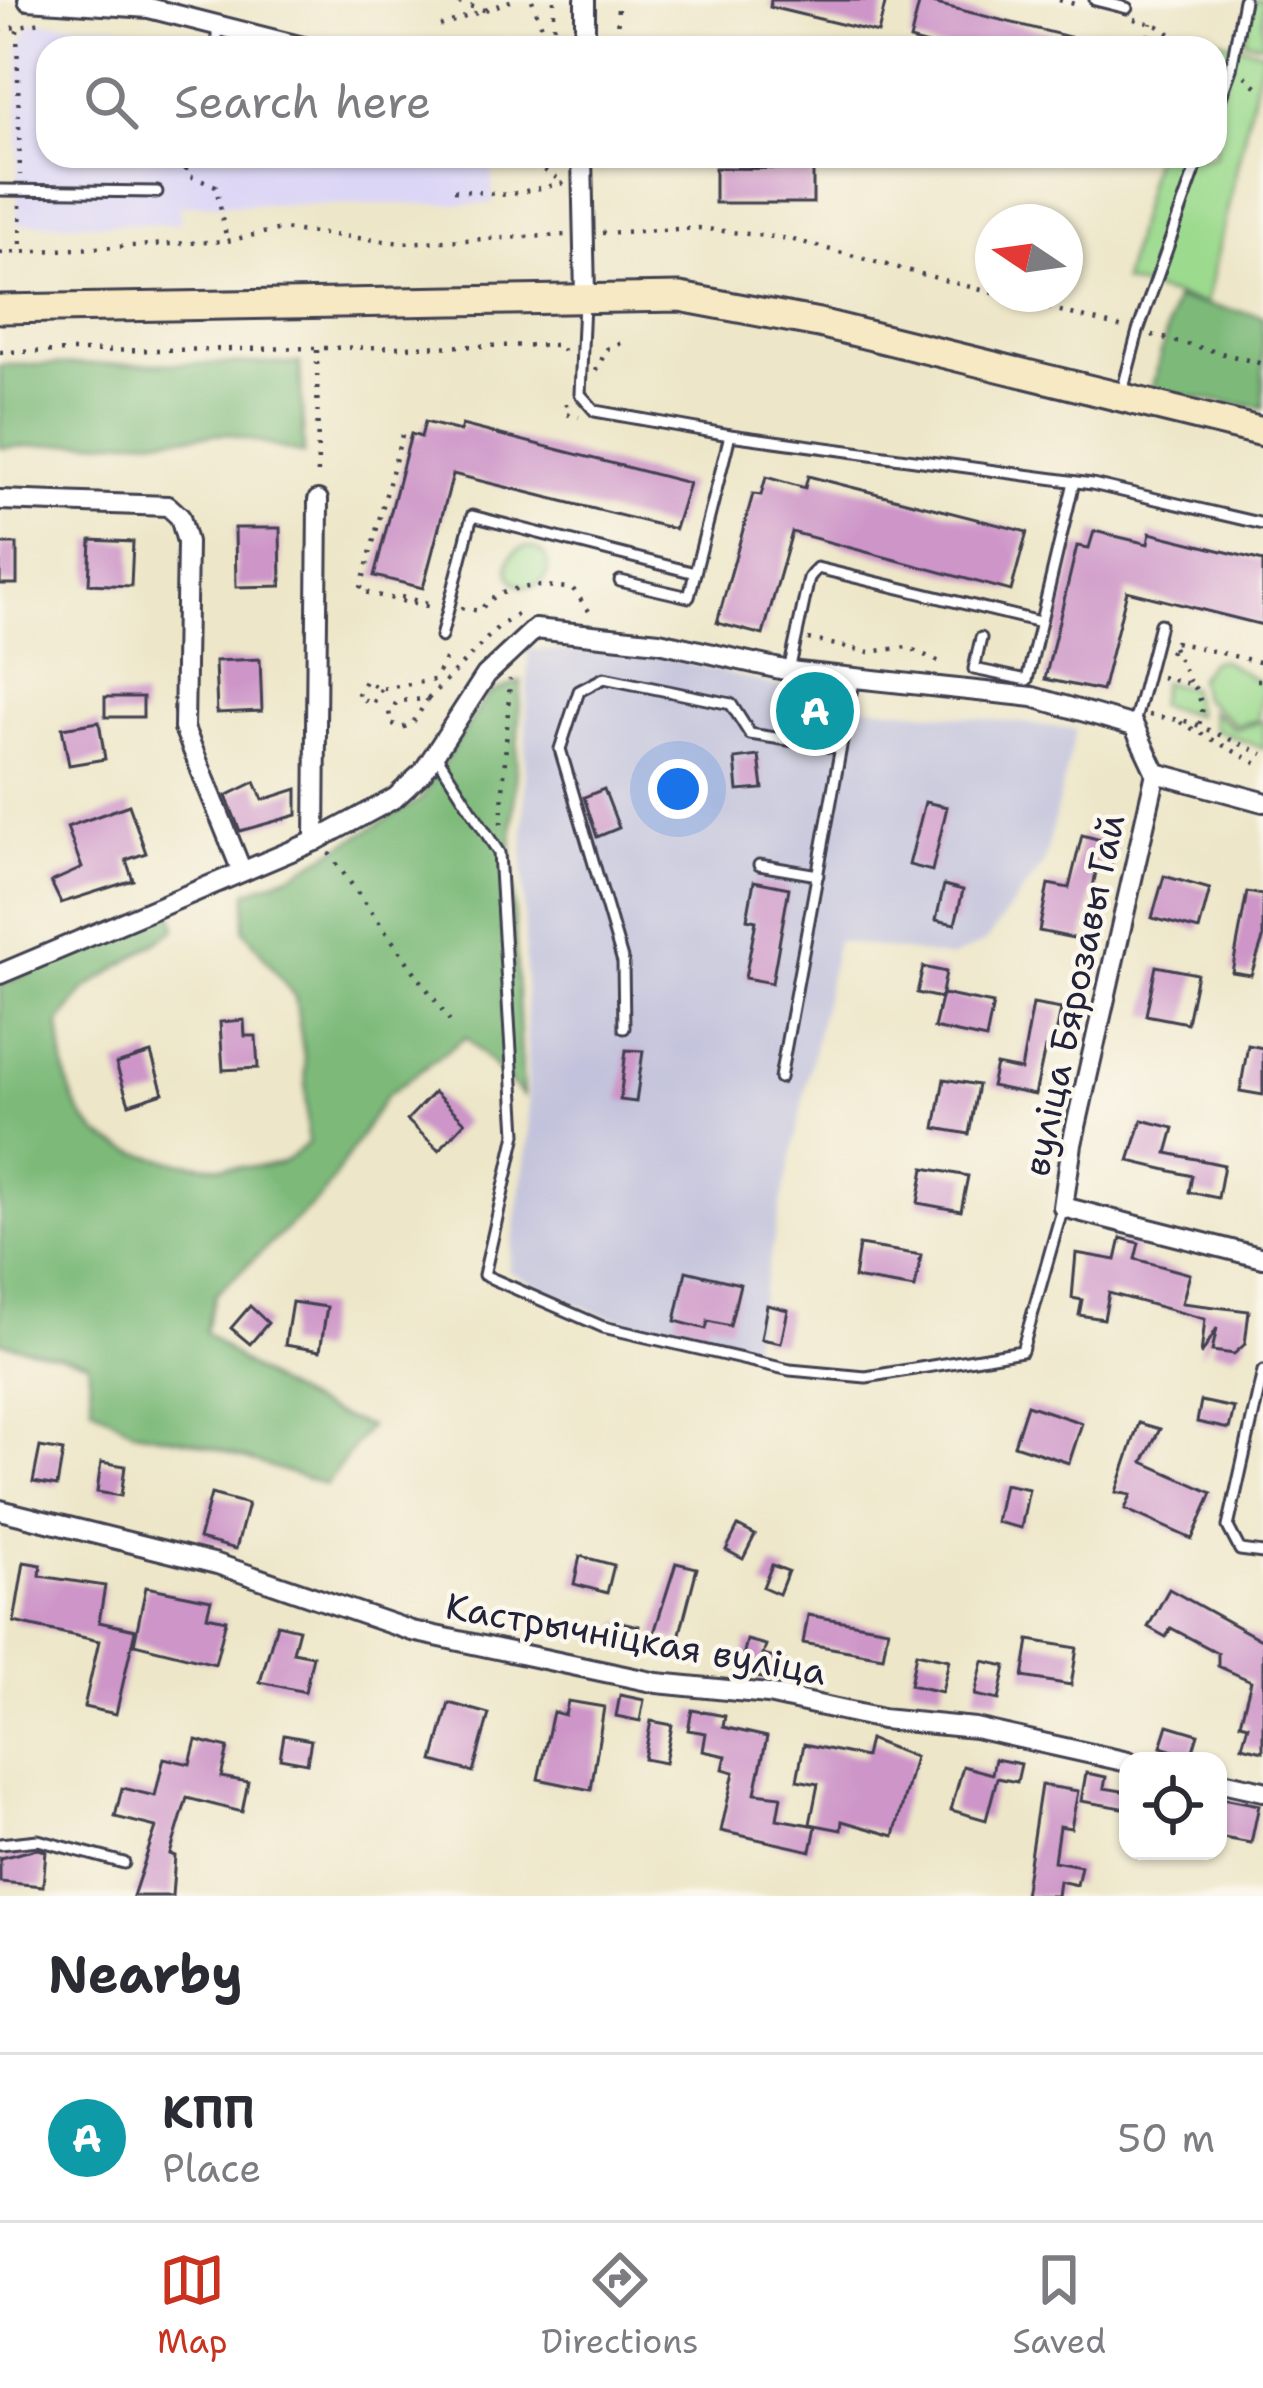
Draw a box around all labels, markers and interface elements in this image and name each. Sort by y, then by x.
search box [36,36,1227,168]
icon: search [78,69,144,135]
text: Search here [174,72,431,132]
north arrow [975,204,1083,312]
pin: A [776,666,854,756]
your location [648,759,708,819]
street label: вуліца Бярозавы Гай [1012,809,1136,1181]
street label: Кастрычніцкая вуліца [442,1581,830,1697]
map controls [1119,1752,1227,1860]
button: locate [1119,1752,1227,1860]
text: Nearby [48,1940,243,2008]
text: КПП [162,2082,255,2142]
text: A [72,2112,102,2164]
text: 50 m [1117,2112,1215,2164]
text: Place [162,2142,261,2194]
tab: Map [157,2247,228,2364]
tab: Directions [541,2247,699,2364]
tab: Saved [1012,2247,1106,2364]

